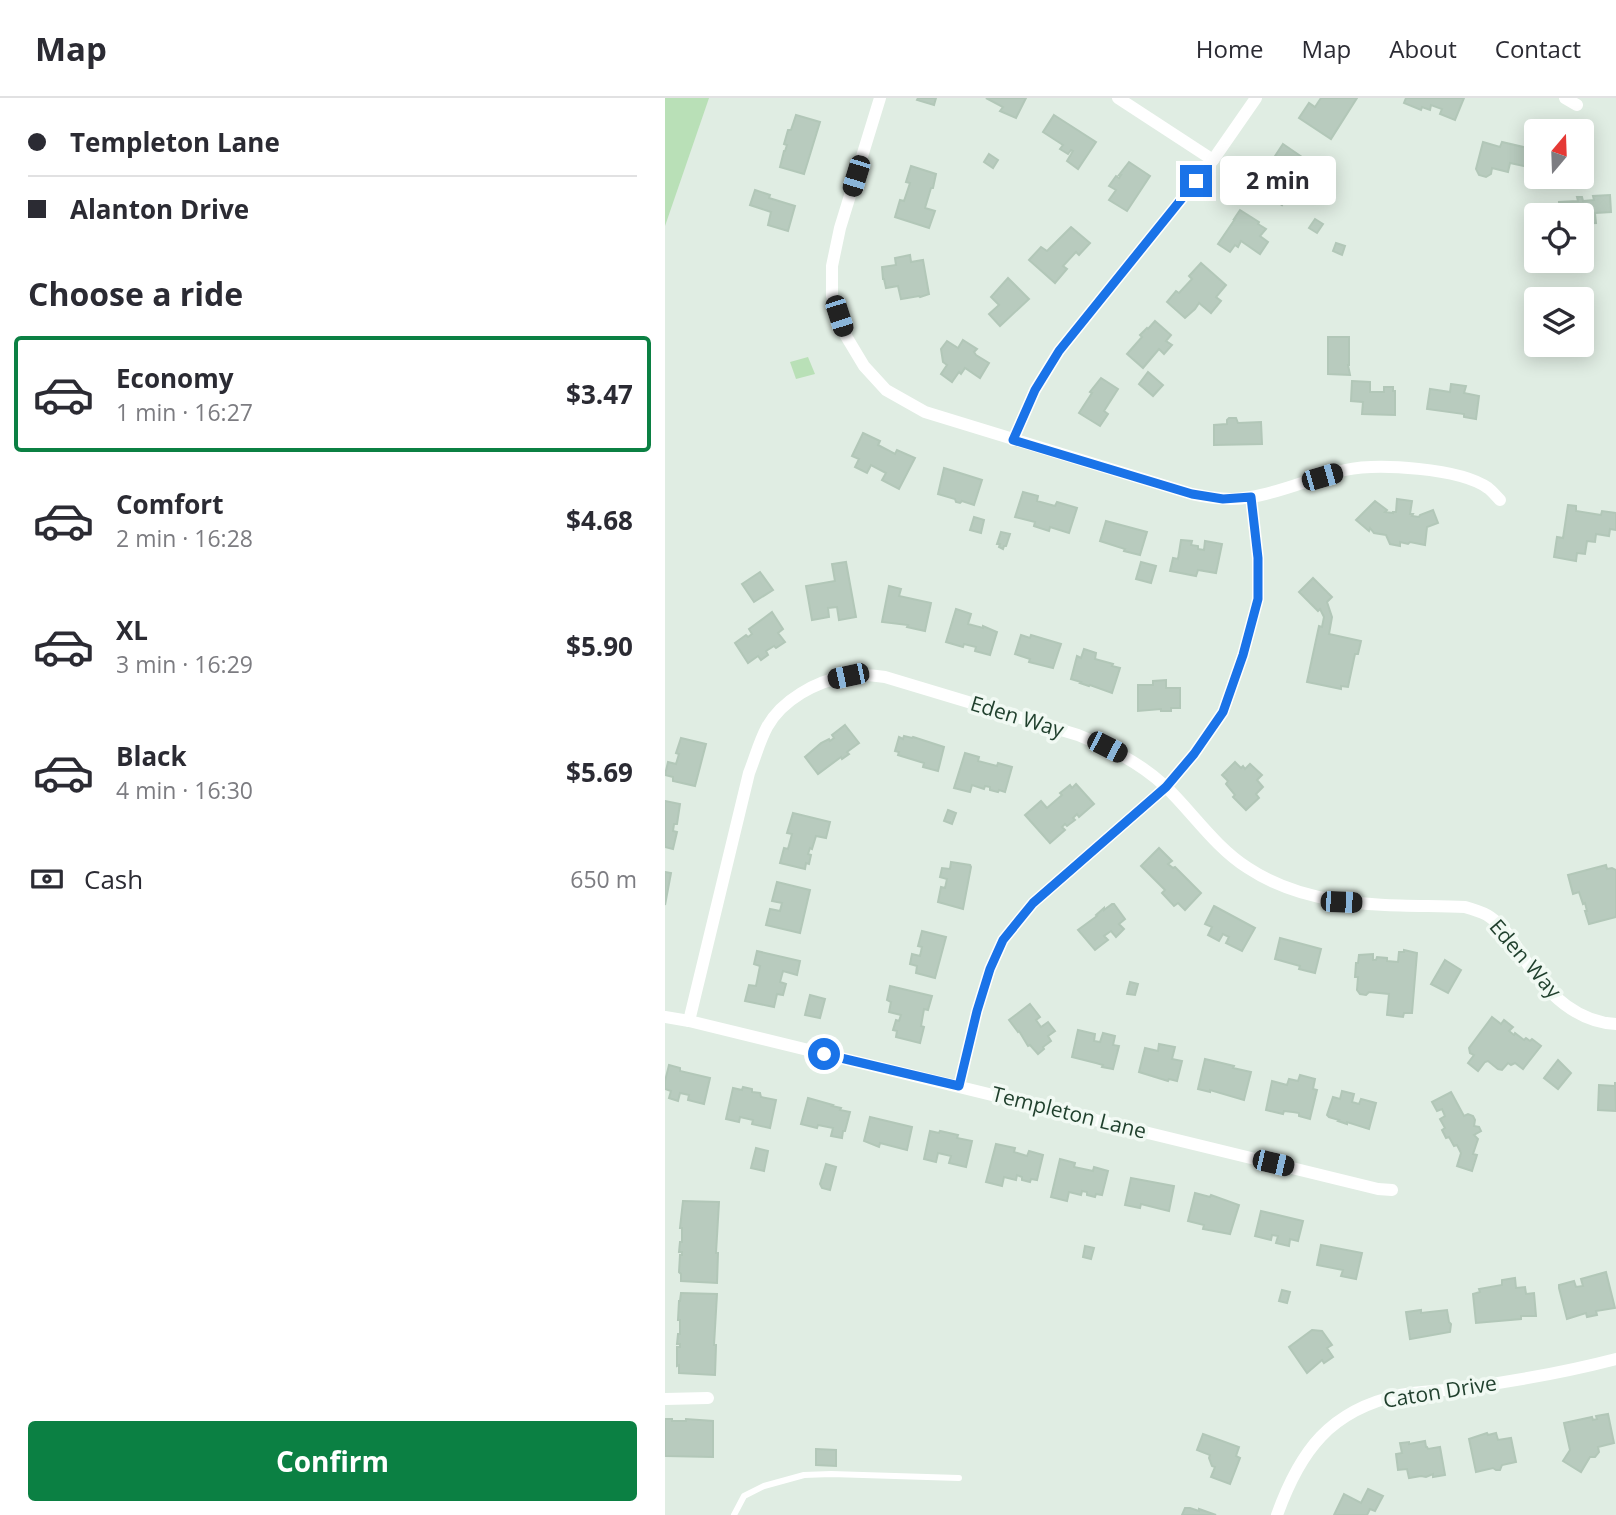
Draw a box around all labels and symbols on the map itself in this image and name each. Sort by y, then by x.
north arrow [1524,119,1594,189]
car [840,153,873,199]
callout: 2 min [1221,156,1336,206]
route end [1180,165,1212,197]
car [823,293,856,339]
car [1299,461,1346,493]
car [826,661,871,691]
street label: Eden Way [967,689,1068,744]
car [1084,728,1131,766]
car [1320,891,1363,913]
street label: Eden Way [1484,913,1568,1004]
route start [808,1038,840,1070]
street label: Templeton Lane [989,1079,1150,1145]
car [1251,1148,1296,1178]
street label: Caton Drive [1381,1368,1499,1414]

